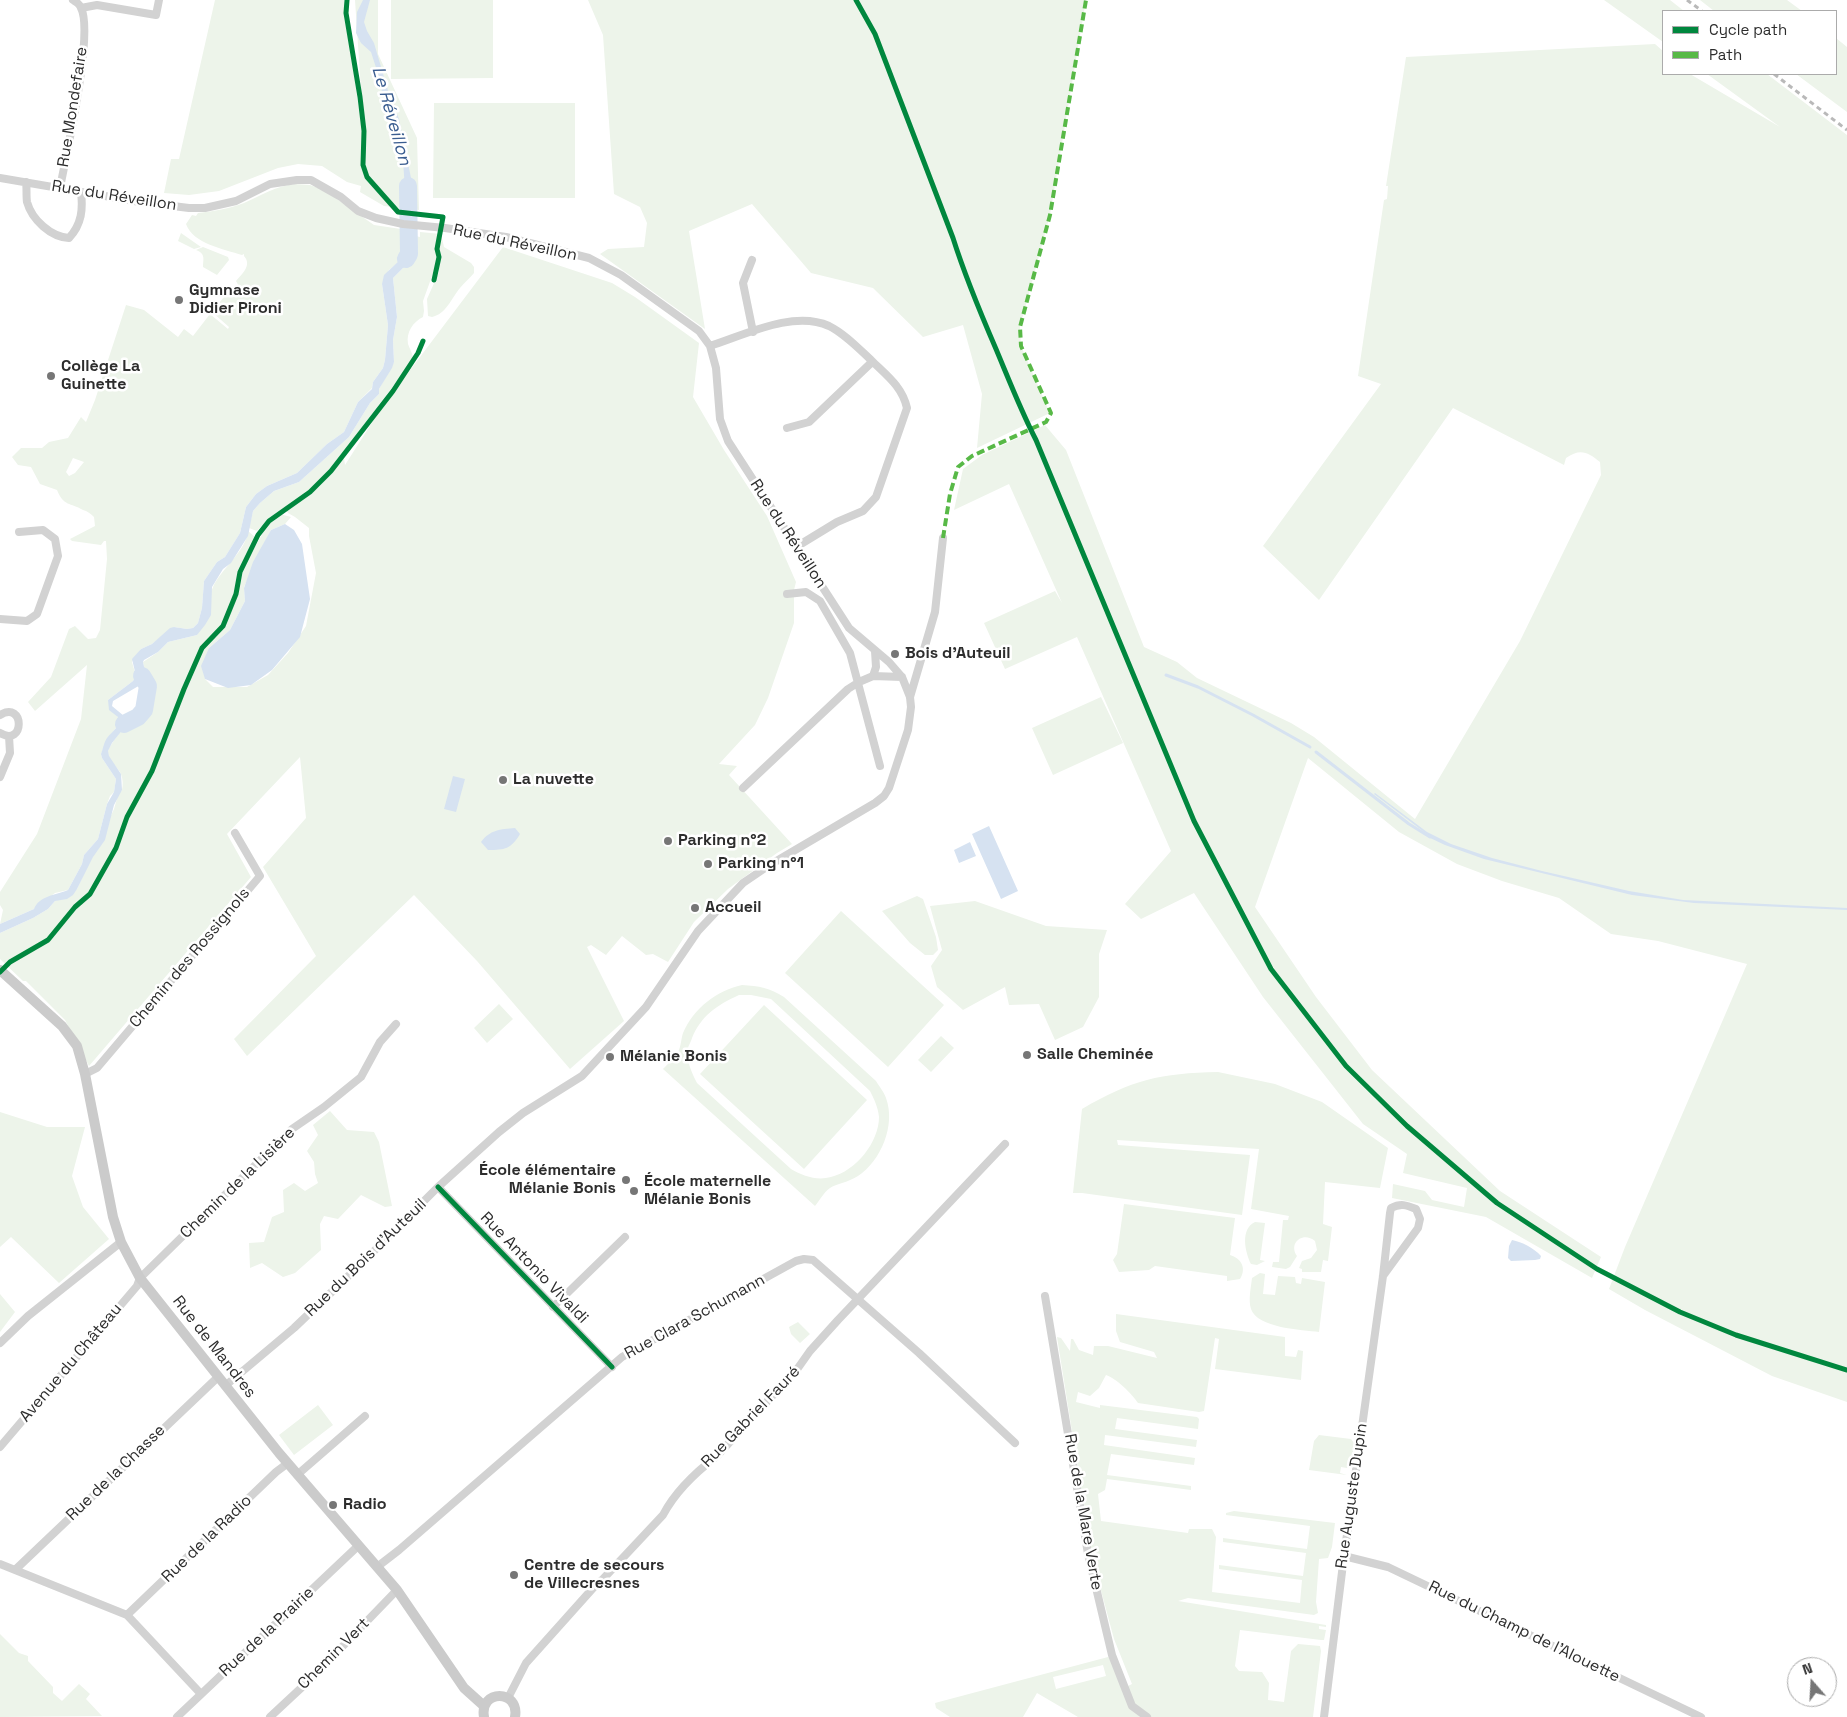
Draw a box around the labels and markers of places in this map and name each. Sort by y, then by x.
place label: Gymnase Didier Pironi [189,281,282,319]
marker: Gymnase Didier Pironi [173,294,185,306]
place label: Collège La Guinette [61,357,140,395]
marker: Collège La Guinette [45,370,57,382]
place label: Bois d'Auteuil [905,644,1011,664]
marker: Bois d'Auteuil [889,648,901,660]
place label: La nuvette [513,770,594,790]
marker: La nuvette [497,774,509,786]
place label: Parking n°2 [678,831,766,851]
marker: Parking n°2 [662,835,674,847]
place label: Parking n°1 [718,854,804,874]
marker: Parking n°1 [702,858,714,870]
place label: Accueil [705,898,761,918]
marker: Accueil [689,902,701,914]
place label: Salle Cheminée [1037,1045,1153,1065]
place label: Mélanie Bonis [620,1047,727,1067]
marker: Salle Cheminée [1021,1049,1033,1061]
marker: Mélanie Bonis [604,1051,616,1063]
place label: École élémentaire Mélanie Bonis [479,1161,616,1199]
place label: École maternelle Mélanie Bonis [644,1172,771,1210]
marker: École élémentaire Mélanie Bonis [620,1174,632,1186]
marker: École maternelle Mélanie Bonis [628,1185,640,1197]
place label: Radio [343,1495,386,1515]
marker: Radio [327,1499,339,1511]
place label: Centre de secours de Villecresnes [524,1556,664,1594]
marker: Centre de secours de Villecresnes [508,1569,520,1581]

